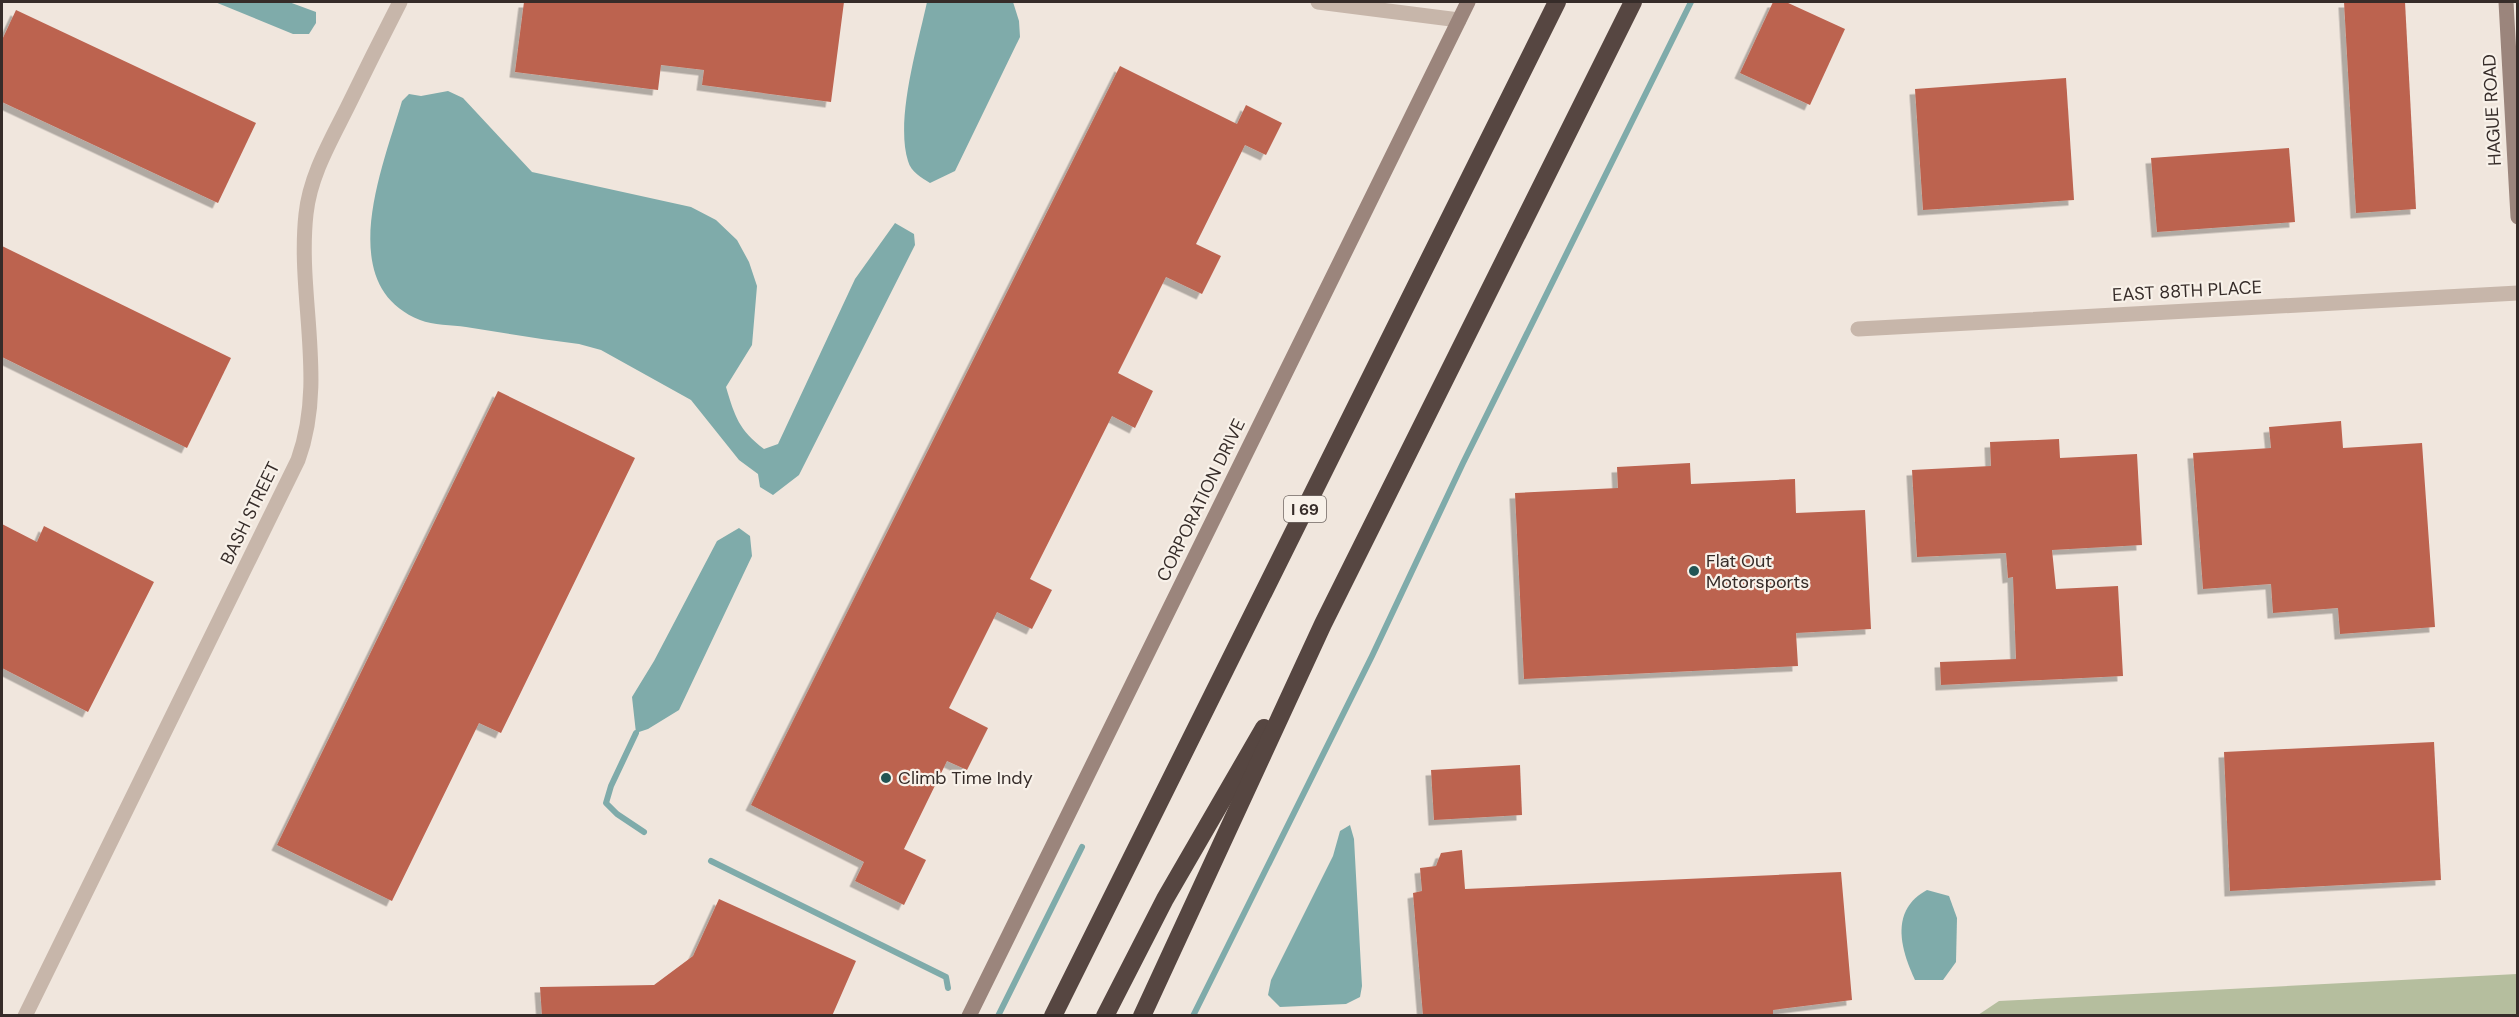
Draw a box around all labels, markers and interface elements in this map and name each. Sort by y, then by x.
street label: HAGUE ROAD [2477,53,2507,167]
street label: EAST 88TH PLACE [2112,275,2262,307]
street label: CORPORATION DRIVE [1151,415,1251,585]
street label: BASH STREET [215,458,285,568]
road number: I 69 [1284,496,1326,522]
place label: Flat Out Motorsports [1706,549,1809,594]
marker: Flat Out Motorsports [1687,564,1701,578]
place label: Climb Time Indy [898,766,1033,790]
marker: Climb Time Indy [879,771,893,785]

